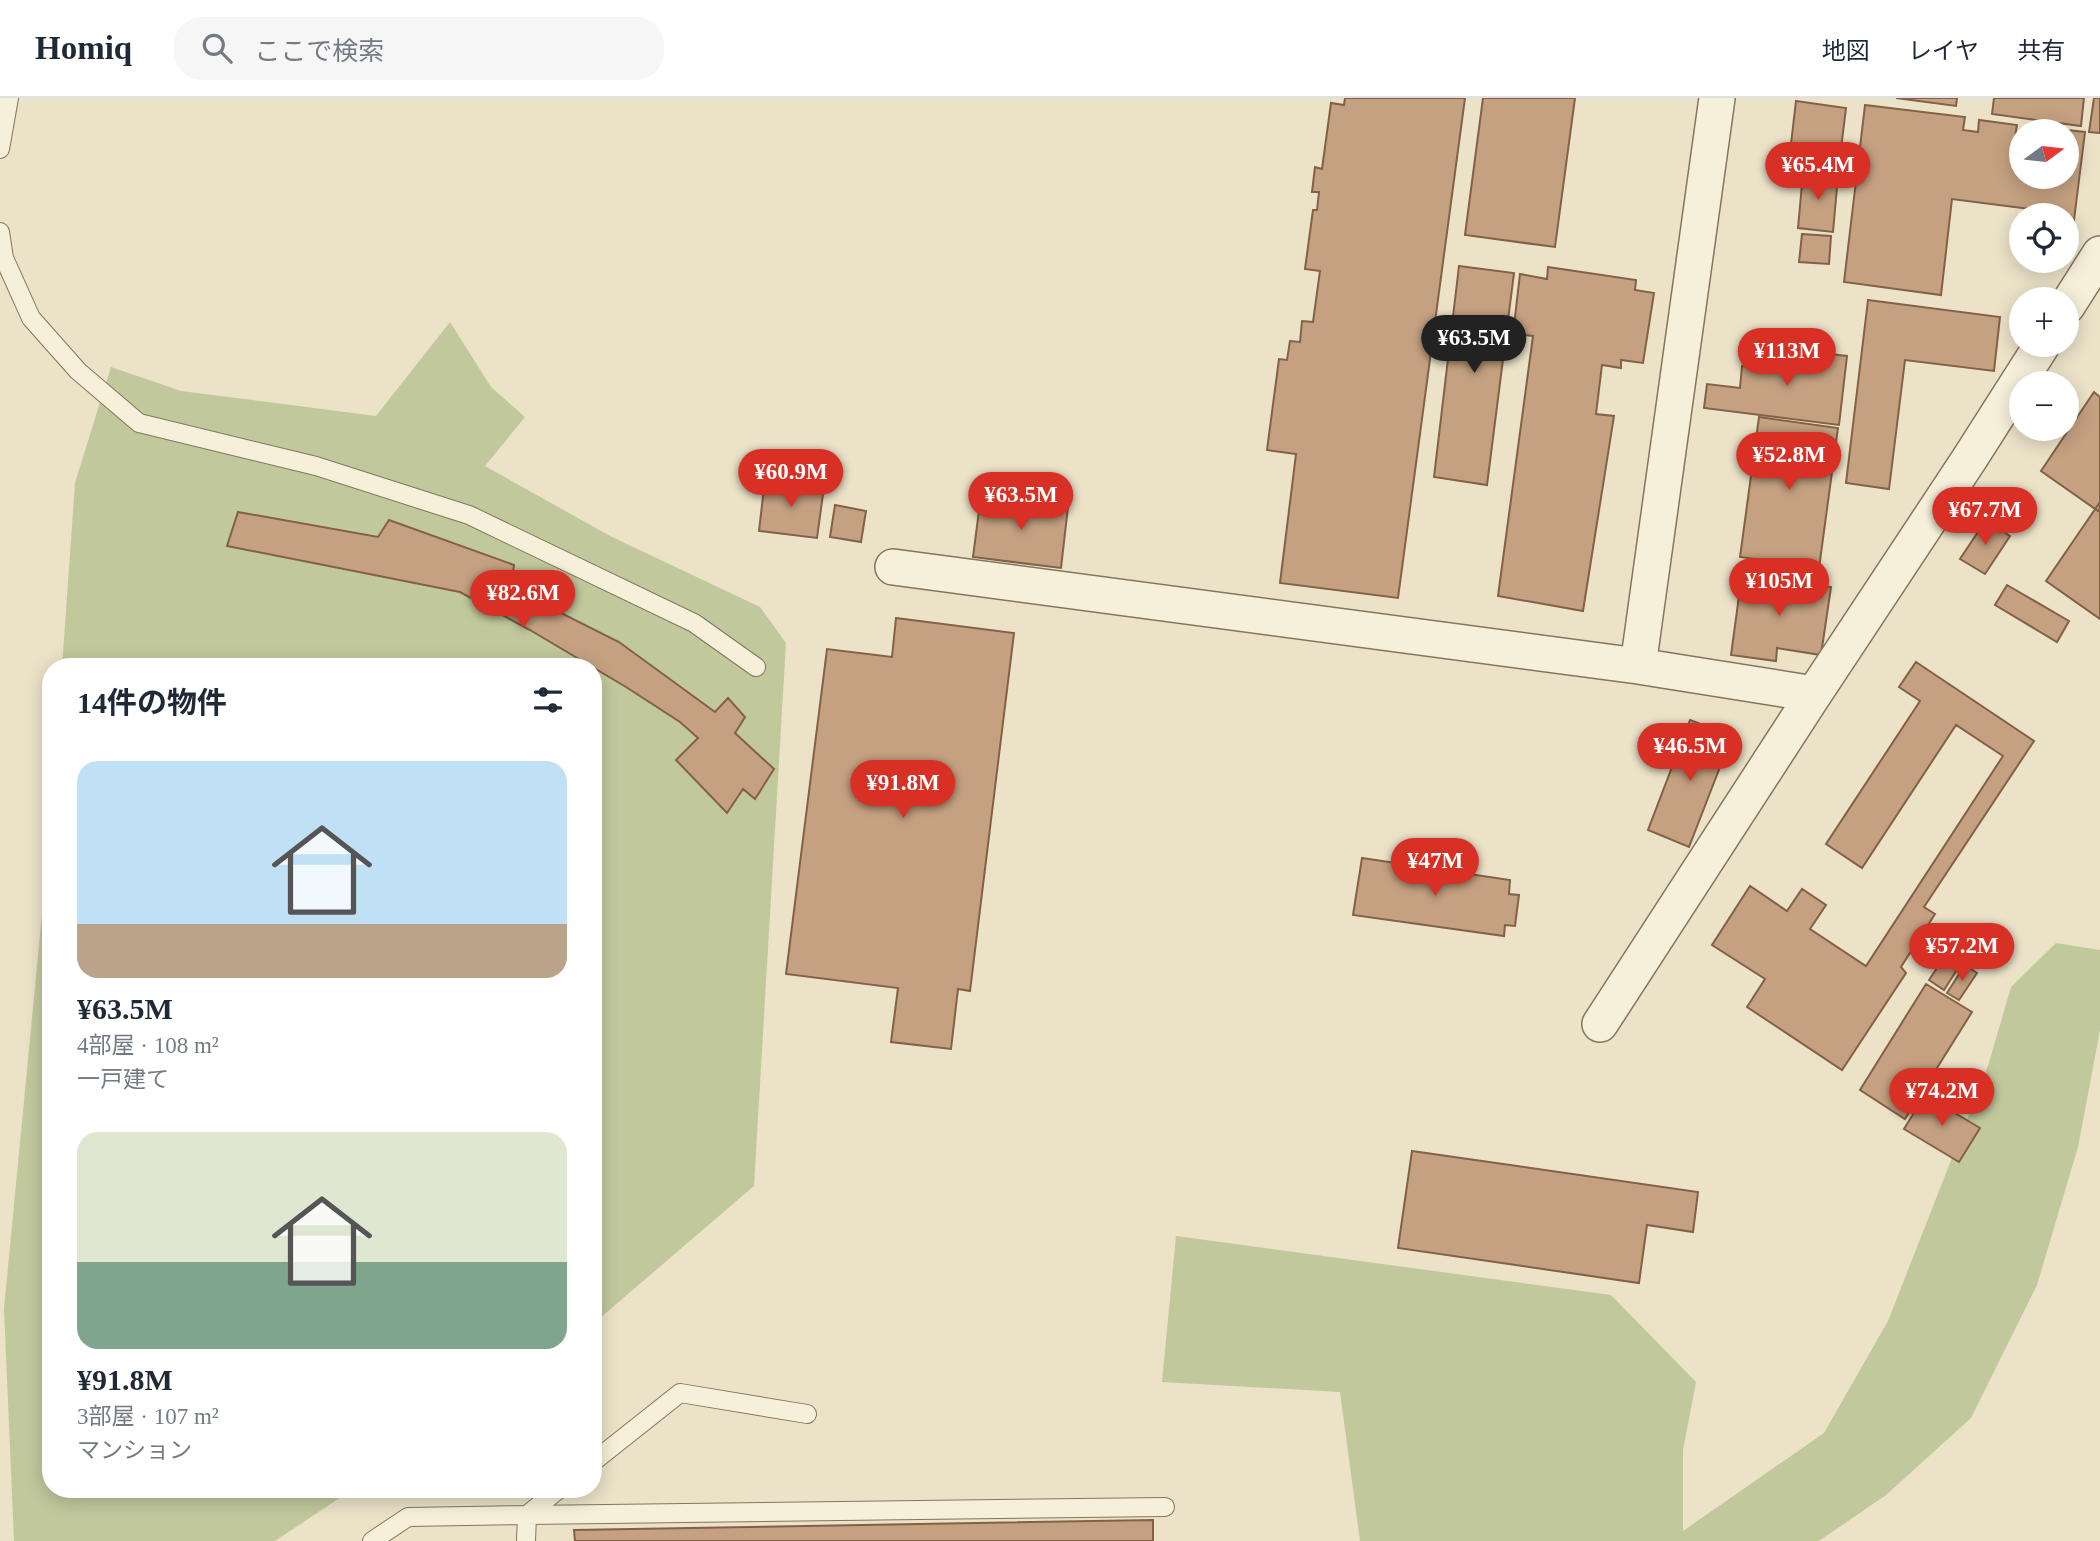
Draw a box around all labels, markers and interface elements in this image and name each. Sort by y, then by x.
search box [174,17,664,80]
icon: search [198,29,236,67]
text: Homiq [35,30,132,66]
text: ここで検索 [254,37,384,66]
text: 地図 [1822,38,1870,64]
text: レイヤ [1908,38,1979,64]
text: 共有 [2017,38,2065,64]
north arrow [2009,119,2079,189]
map controls [2009,119,2079,441]
pin: ¥65.4M [1761,142,1875,202]
text: ¥65.4M [1781,152,1855,177]
button: locate [2009,203,2079,273]
button: + [2009,287,2079,357]
pin: ¥63.5M [1417,316,1531,375]
text: ¥63.5M [1437,325,1511,350]
pin: ¥113M [1738,328,1836,388]
text: ¥113M [1754,338,1820,363]
button: − [2009,371,2079,441]
pin: ¥52.8M [1732,432,1846,492]
text: ¥52.8M [1752,442,1826,467]
pin: ¥60.9M [734,450,848,509]
text: ¥60.9M [754,459,828,484]
pin: ¥63.5M [964,472,1078,532]
text: ¥63.5M [984,482,1058,507]
pin: ¥67.7M [1928,488,2042,547]
text: ¥67.7M [1948,497,2022,522]
pin: ¥105M [1730,559,1828,618]
text: ¥105M [1745,568,1813,593]
pin: ¥82.6M [466,570,580,630]
text: ¥82.6M [486,580,560,605]
icon: filters [529,681,567,719]
text: 14件の物件 [77,686,227,719]
pin: ¥46.5M [1633,724,1747,783]
text: ¥46.5M [1653,733,1727,758]
pin: ¥91.8M [846,760,960,820]
text: ¥91.8M [866,770,940,795]
icon: home [259,807,385,933]
pin: ¥47M [1394,838,1476,898]
text: ¥47M [1407,848,1463,873]
pin: ¥57.2M [1905,924,2019,983]
text: ¥57.2M [1925,933,1999,958]
text: ¥63.5M [77,992,173,1025]
text: 4部屋 · 108 m² [77,1033,219,1058]
text: 一戸建て [77,1067,169,1092]
pin: ¥74.2M [1885,1068,1999,1128]
text: ¥74.2M [1905,1078,1979,1103]
icon: home [259,1178,385,1304]
text: ¥91.8M [77,1363,173,1396]
text: 3部屋 · 107 m² [77,1404,219,1429]
text: マンション [77,1438,192,1463]

